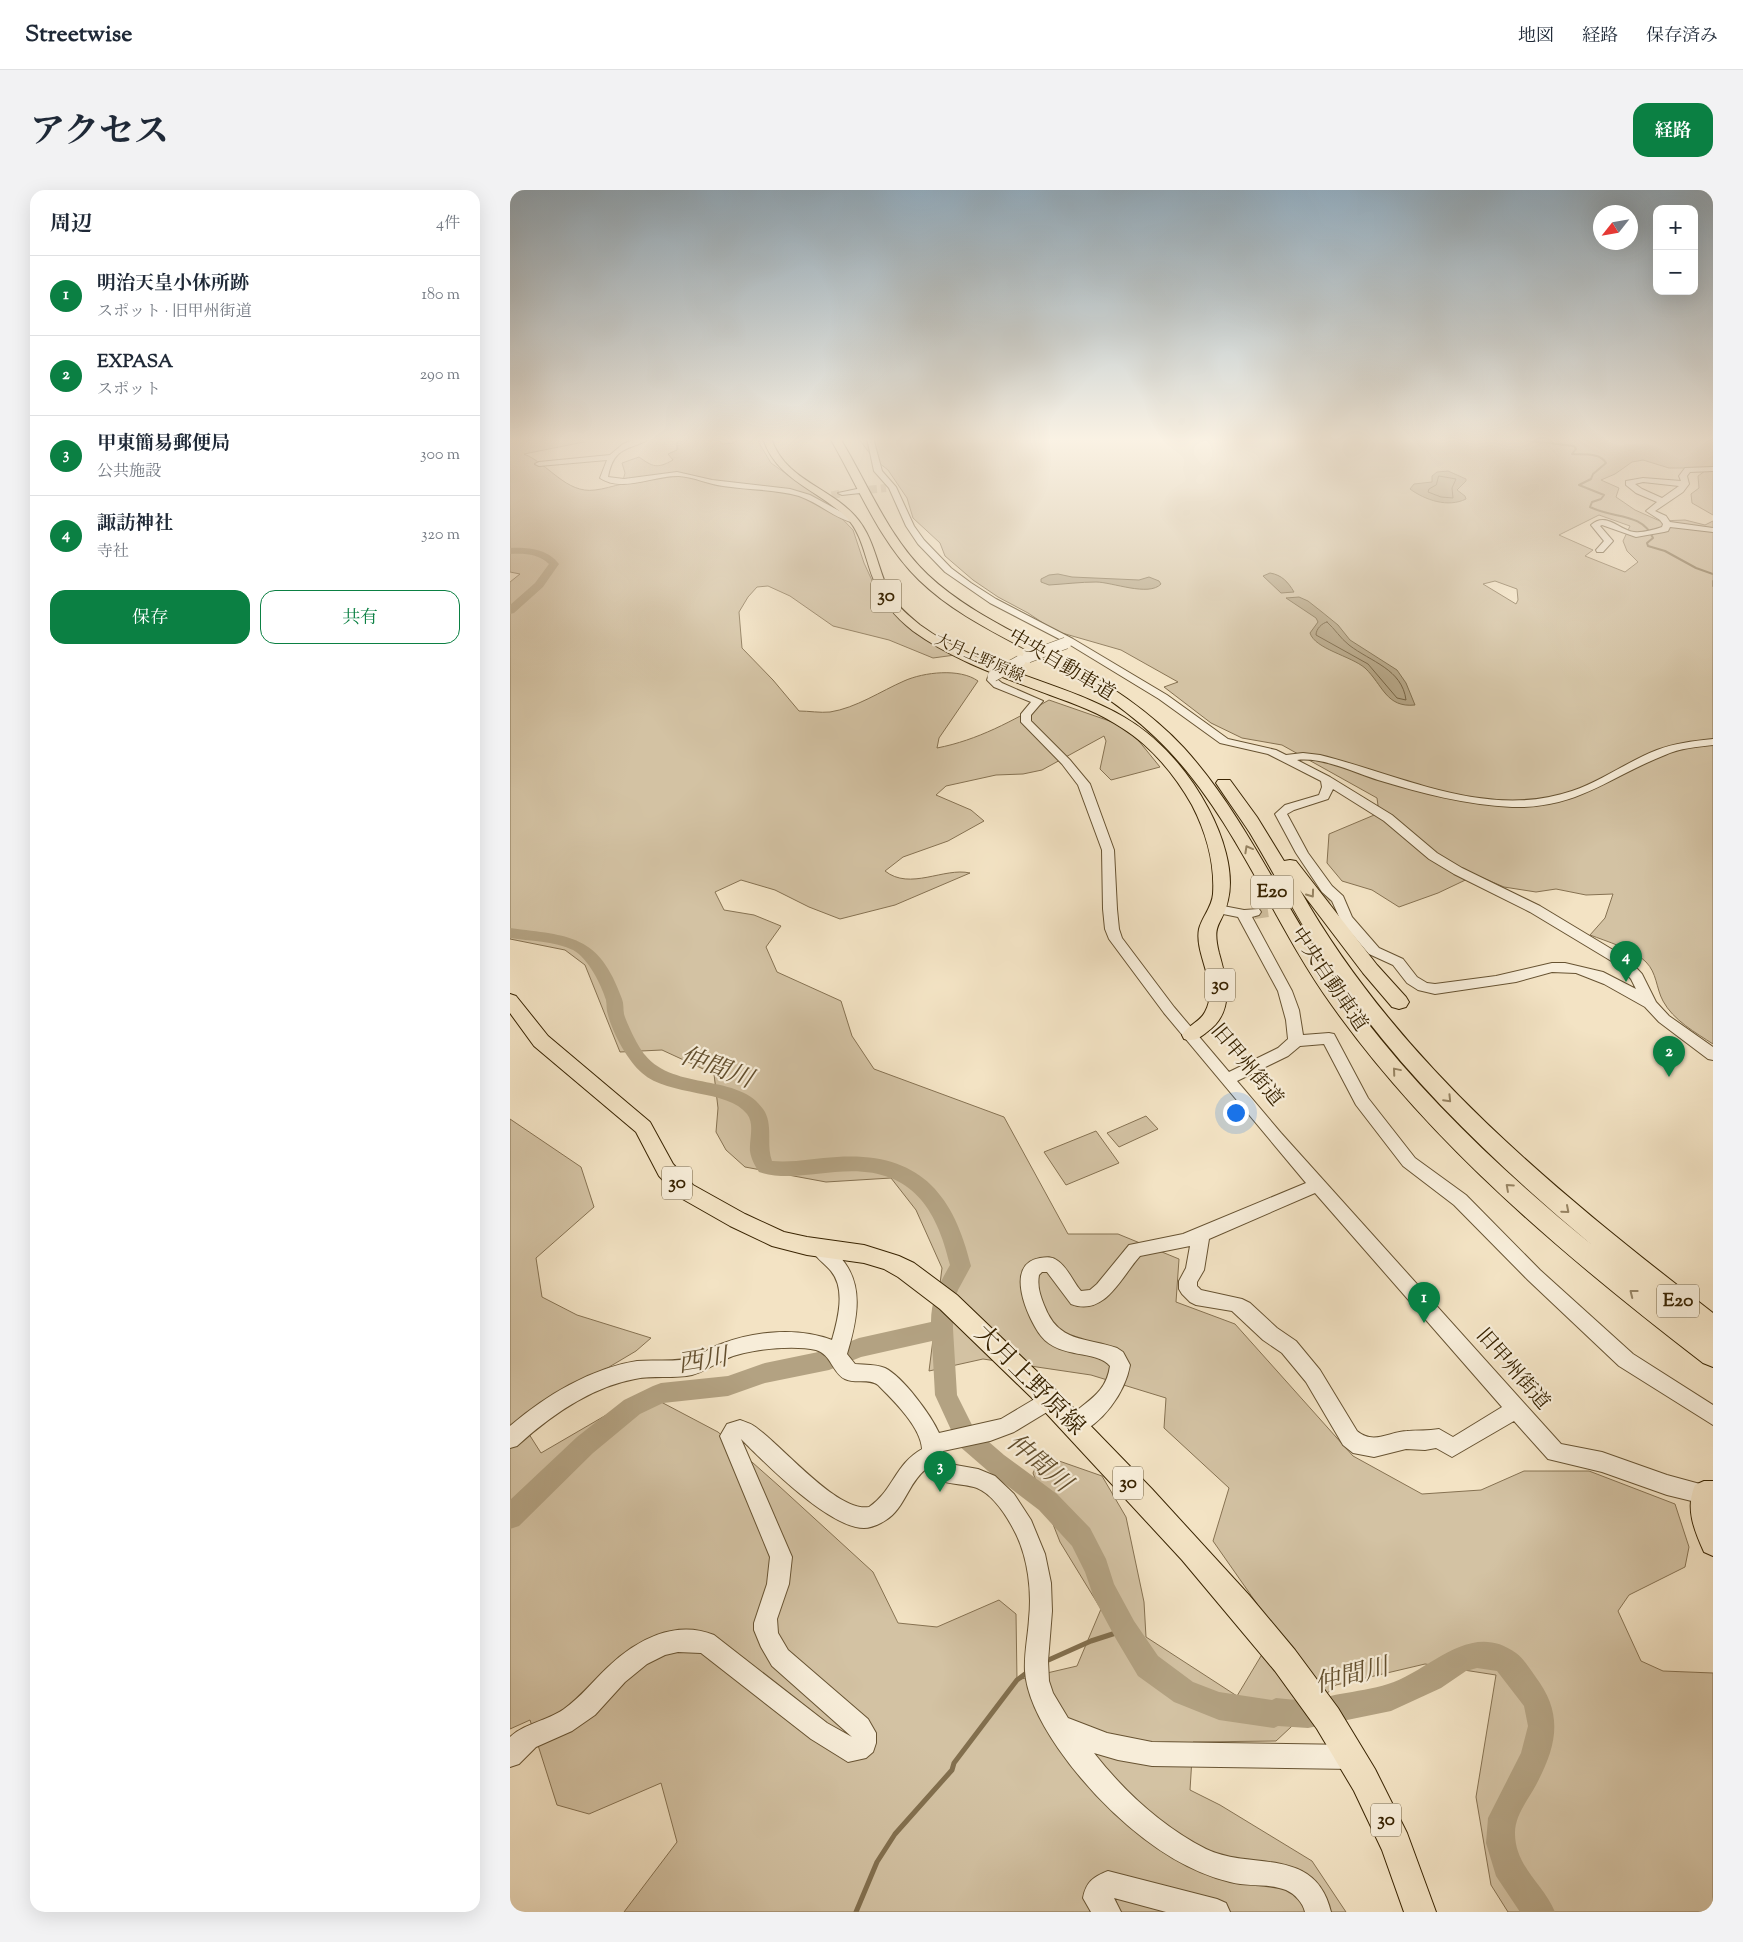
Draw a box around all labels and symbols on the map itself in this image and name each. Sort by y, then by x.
north arrow [1593,205,1638,250]
road number: 30 [871,580,901,612]
street label: 中央自動車道 [1002,623,1120,709]
street label: 大月上野原線 [930,629,1028,689]
one-way arrow [1244,846,1254,855]
road number: E20 [1251,876,1293,909]
one-way arrow [1305,888,1314,898]
street label: 中央自動車道 [1282,922,1374,1038]
pin: 4 [1610,941,1642,982]
road number: 30 [1205,968,1235,1002]
street label: 旧甲州街道 [1203,1018,1289,1114]
pin: 2 [1653,1036,1685,1077]
water label: 仲間川 [675,1039,760,1100]
one-way arrow [1392,1068,1401,1077]
one-way arrow [1442,1093,1451,1102]
your location [1223,1100,1249,1126]
road number: 30 [662,1166,692,1200]
one-way arrow [1506,1184,1515,1193]
one-way arrow [1560,1204,1569,1213]
pin: 1 [1408,1282,1440,1323]
road number: E20 [1657,1284,1699,1318]
one-way arrow [1630,1290,1639,1298]
street label: 大月上野原線 [966,1318,1092,1444]
street label: 旧甲州街道 [1468,1323,1556,1417]
water label: 西川 [675,1340,733,1384]
water label: 仲間川 [998,1426,1081,1504]
pin: 3 [924,1451,956,1492]
road number: 30 [1113,1466,1143,1500]
water label: 仲間川 [1311,1650,1396,1704]
road number: 30 [1371,1804,1401,1836]

